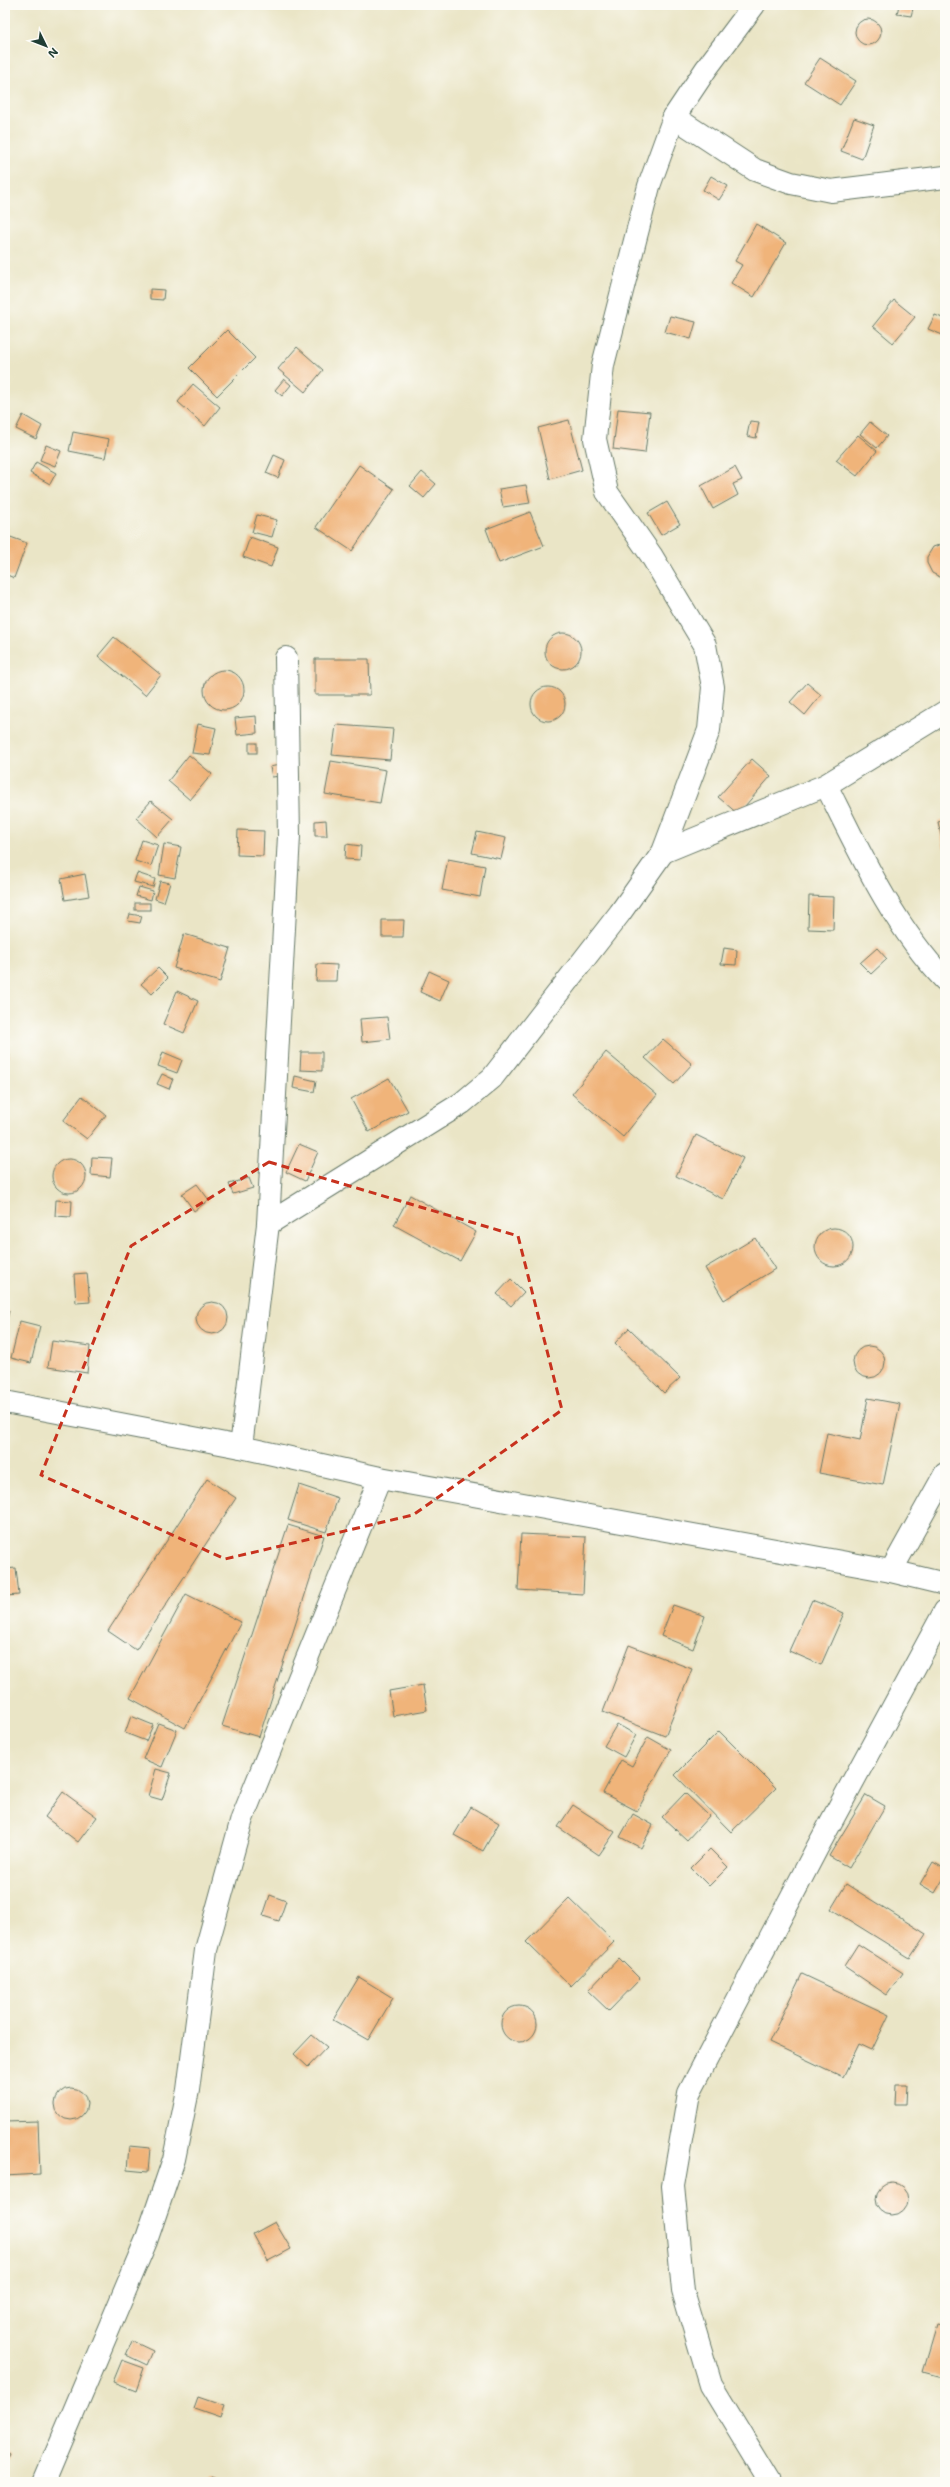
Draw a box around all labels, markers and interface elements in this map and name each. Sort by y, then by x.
north arrow [26,26,66,66]
text: N [44,44,61,61]

